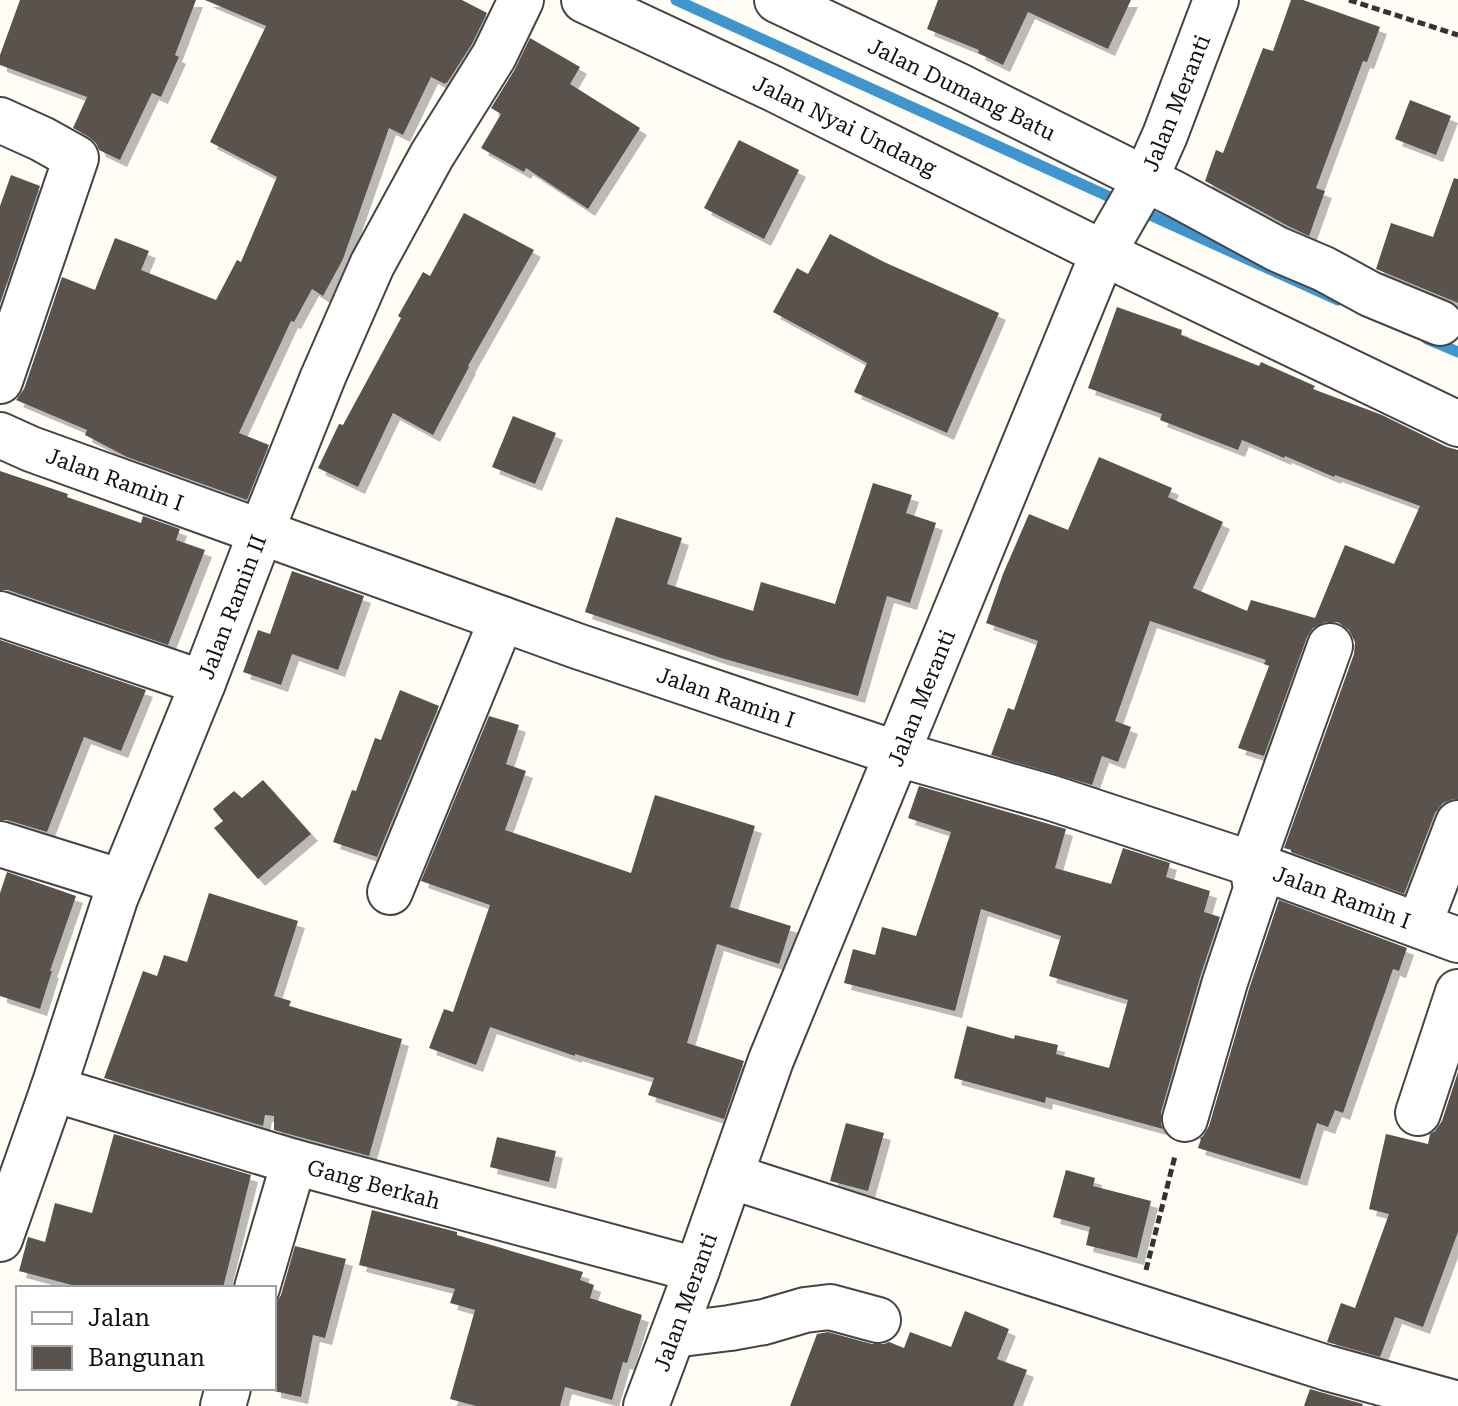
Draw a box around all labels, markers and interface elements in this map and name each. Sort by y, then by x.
street label: Jalan Meranti [1138,31,1215,175]
street label: Jalan Dumang Batu [864,33,1060,146]
street label: Jalan Nyai Undang [749,70,941,181]
street label: Jalan Ramin I [43,443,187,516]
street label: Jalan Ramin II [193,531,271,683]
street label: Jalan Meranti [883,626,960,770]
street label: Jalan Ramin I [654,662,798,733]
street label: Jalan Ramin I [1270,861,1414,934]
street label: Gang Berkah [305,1155,443,1214]
street label: Jalan Meranti [649,1230,722,1375]
legend [16,1286,276,1390]
text: Jalan [88,1304,150,1332]
text: Bangunan [88,1344,205,1372]

